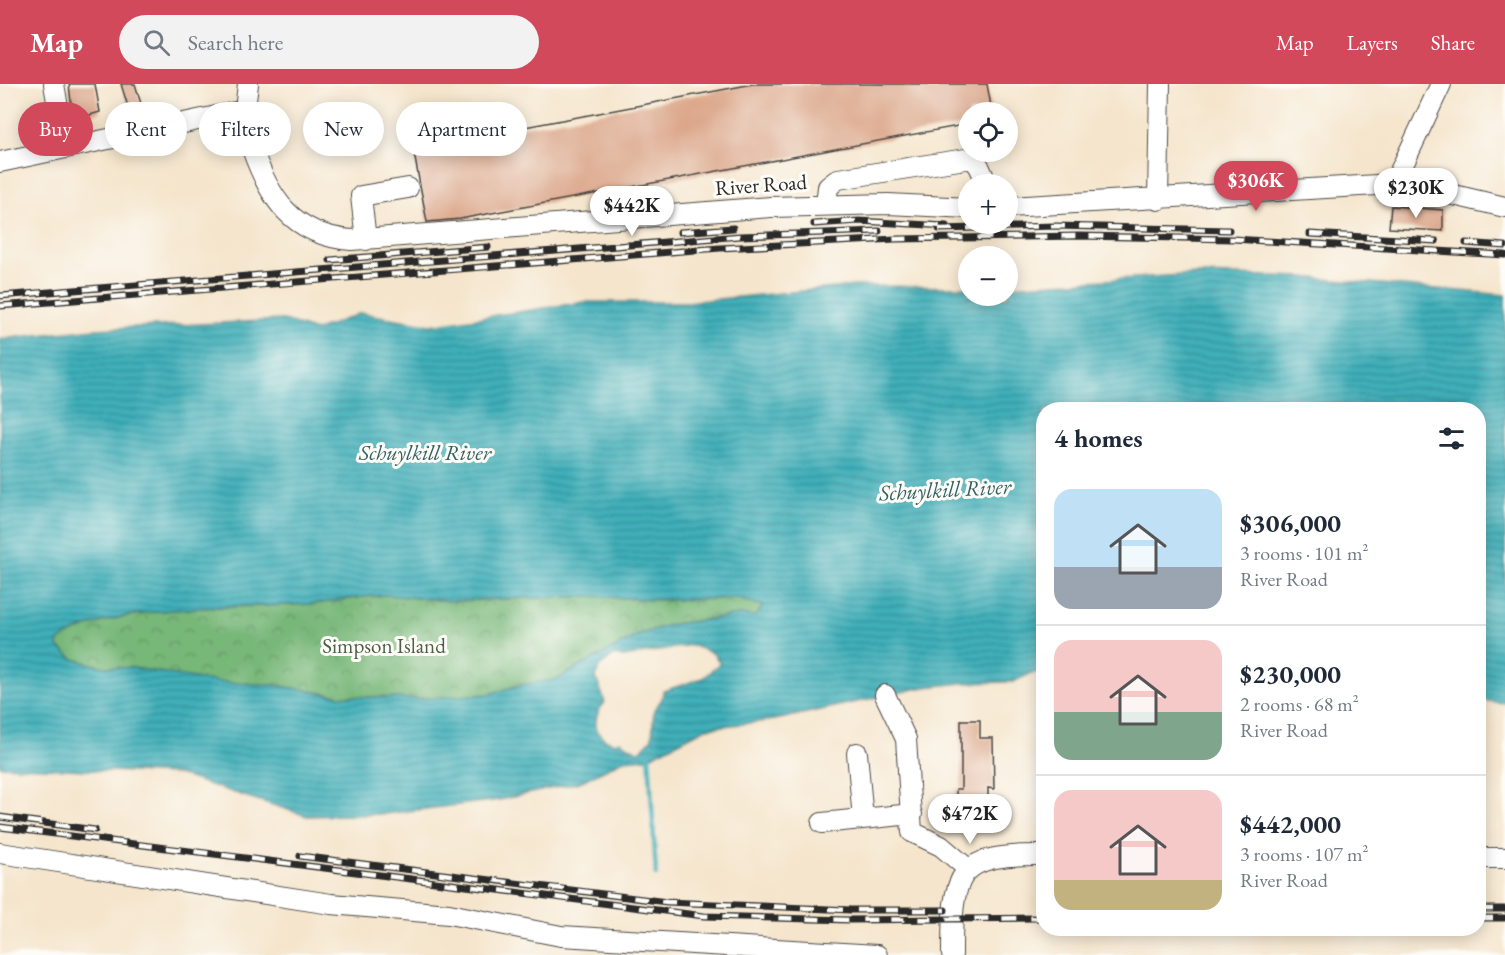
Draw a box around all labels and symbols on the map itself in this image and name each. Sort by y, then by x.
pin: $306K [1214,161,1298,212]
street label: River Road [714,168,808,201]
pin: $230K [1374,168,1458,219]
pin: $442K [590,186,674,237]
water label: Schuylkill River [358,438,493,467]
water label: Schuylkill River [877,471,1013,507]
park label: Simpson Island [322,632,446,659]
pin: $472K [928,794,1012,845]

